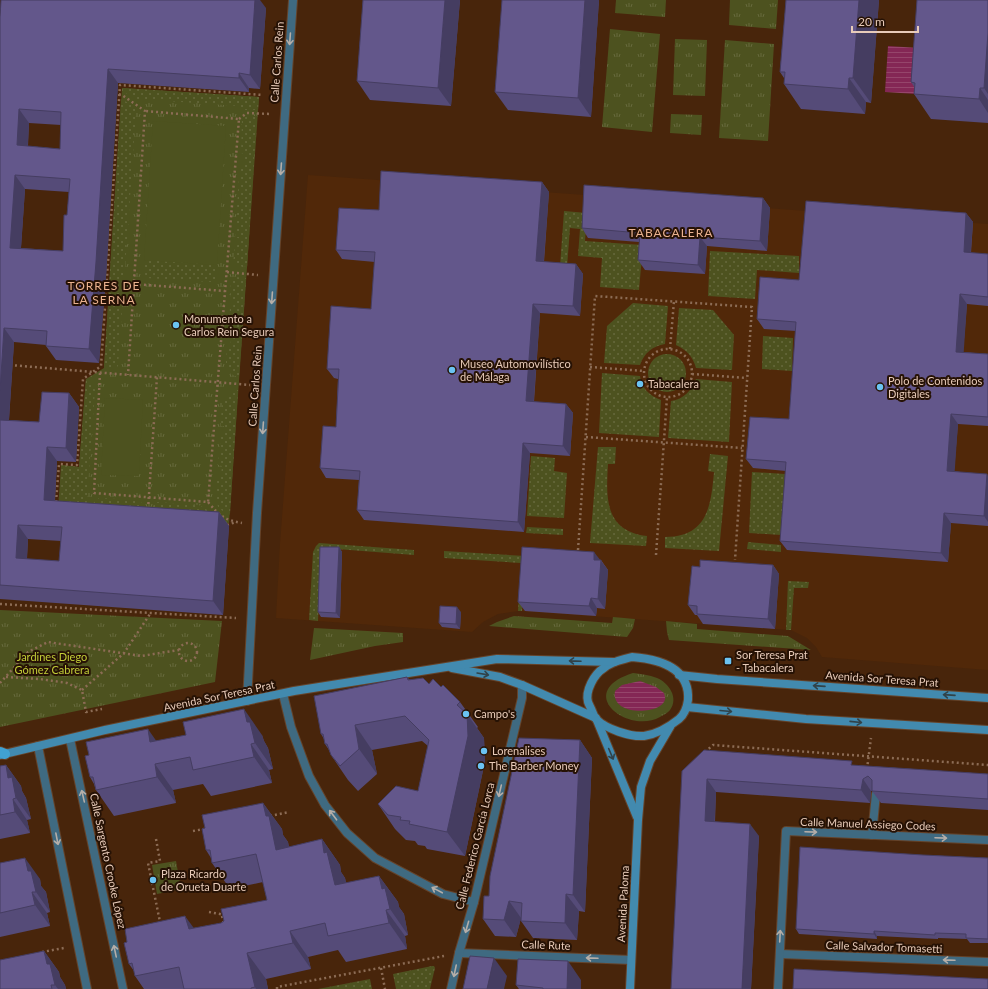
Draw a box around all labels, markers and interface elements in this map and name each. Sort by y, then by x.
scale bar [852,8,918,34]
text: 20 m [858,14,885,29]
street label: Calle Carlos Rein [267,21,286,103]
one-way arrow [287,32,294,45]
one-way arrow [277,162,284,175]
district label: TABACALERA [629,225,713,240]
district label: TORRES DE LA SERNA [68,278,140,307]
one-way arrow [268,291,275,304]
place label: Monumento a Carlos Rein Segura [184,312,274,338]
marker: Monumento a Carlos Rein Segura [171,320,181,330]
street label: Calle Carlos Rein [245,345,264,427]
place label: Museo Automovilístico de Málaga [460,357,571,383]
marker: Museo Automovilístico de Málaga [447,365,457,375]
place label: Polo de Contenidos Digitales [888,374,982,400]
place label: Tabacalera [648,377,699,390]
marker: Tabacalera [635,379,645,389]
marker: Polo de Contenidos Digitales [875,382,885,392]
one-way arrow [259,421,266,434]
place label: Sor Teresa Prat - Tabacalera [736,648,808,674]
park label: Jardines Diego Gómez Cabrera [15,650,89,676]
marker: Sor Teresa Prat - Tabacalera [723,656,733,666]
one-way arrow [569,657,582,665]
street label: Avenida Sor Teresa Prat [825,668,939,689]
one-way arrow [477,670,490,678]
street label: Avenida Sor Teresa Prat [162,677,276,714]
one-way arrow [813,682,826,689]
one-way arrow [943,692,956,699]
place label: Campo's [474,707,515,720]
one-way arrow [719,707,732,715]
marker: Campo's [461,709,471,719]
one-way arrow [849,718,862,725]
place label: Lorenalises [492,744,545,757]
marker: Lorenalises [479,746,489,756]
one-way arrow [608,748,615,760]
place label: The Barber Money [489,759,579,772]
marker: The Barber Money [476,761,486,771]
street label: Calle Federico García Lorca [452,781,497,911]
one-way arrow [496,785,503,798]
one-way arrow [78,790,86,803]
street label: Calle Sargento Crooke López [88,792,129,930]
one-way arrow [329,810,337,821]
street label: Calle Manuel Assiego Codes [800,815,936,832]
one-way arrow [804,828,817,836]
one-way arrow [53,832,61,845]
one-way arrow [934,834,947,841]
street label: Avenida Paloma [614,865,631,943]
place label: Plaza Ricardo de Orueta Duarte [161,867,246,893]
marker: Plaza Ricardo de Orueta Duarte [148,875,158,885]
one-way arrow [431,886,443,894]
one-way arrow [463,921,470,934]
one-way arrow [777,930,784,943]
street label: Calle Rute [521,937,571,952]
street label: Calle Salvador Tomasetti [825,938,943,955]
one-way arrow [111,945,119,958]
one-way arrow [586,954,599,962]
one-way arrow [943,956,956,964]
one-way arrow [451,964,459,977]

